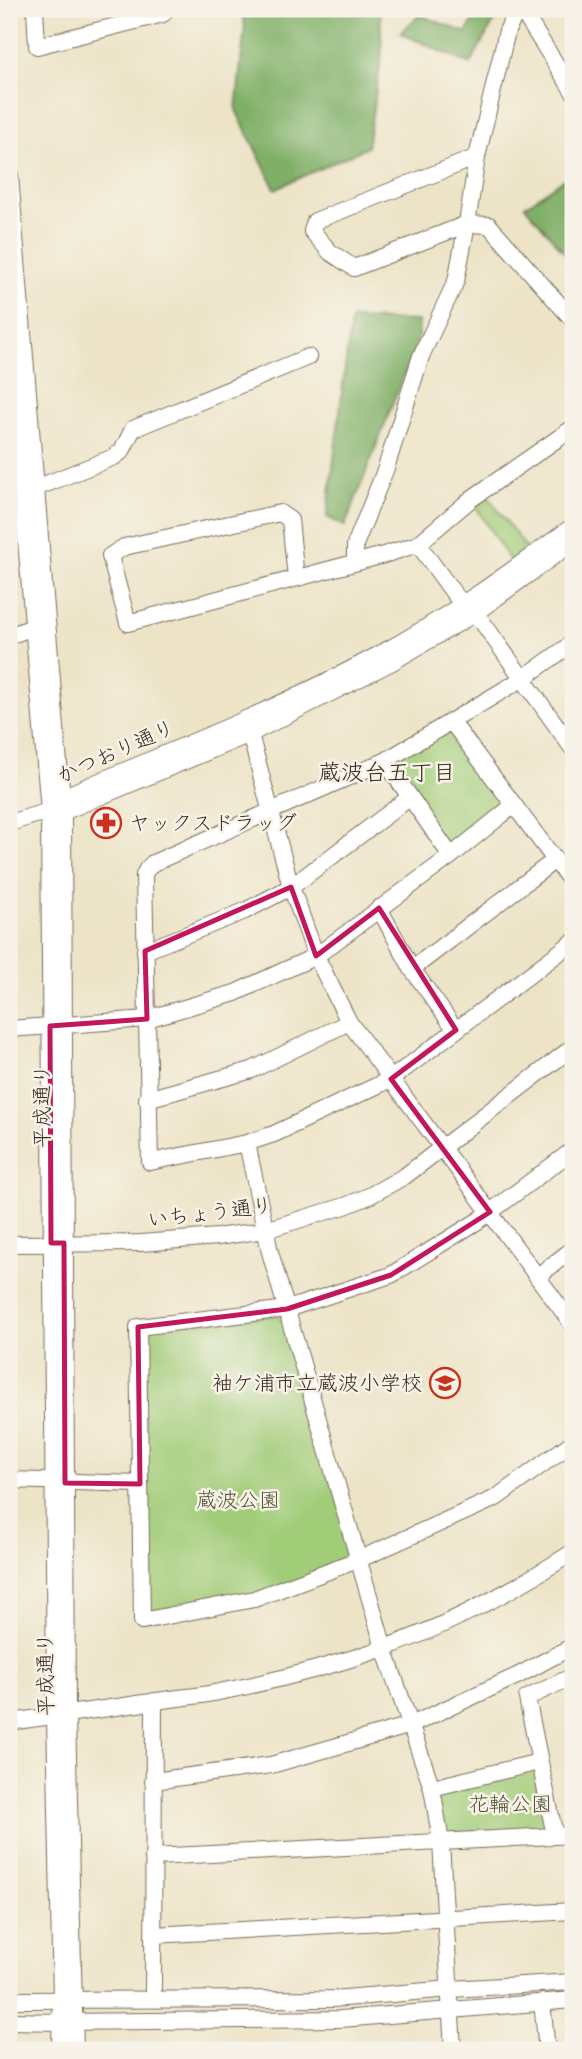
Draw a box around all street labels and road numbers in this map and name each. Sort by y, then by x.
street label: かつおり通り [53,713,179,791]
street label: 平成通り [28,1064,57,1148]
street label: いちょう通り [146,1191,274,1235]
street label: 平成通り [31,1632,61,1716]

